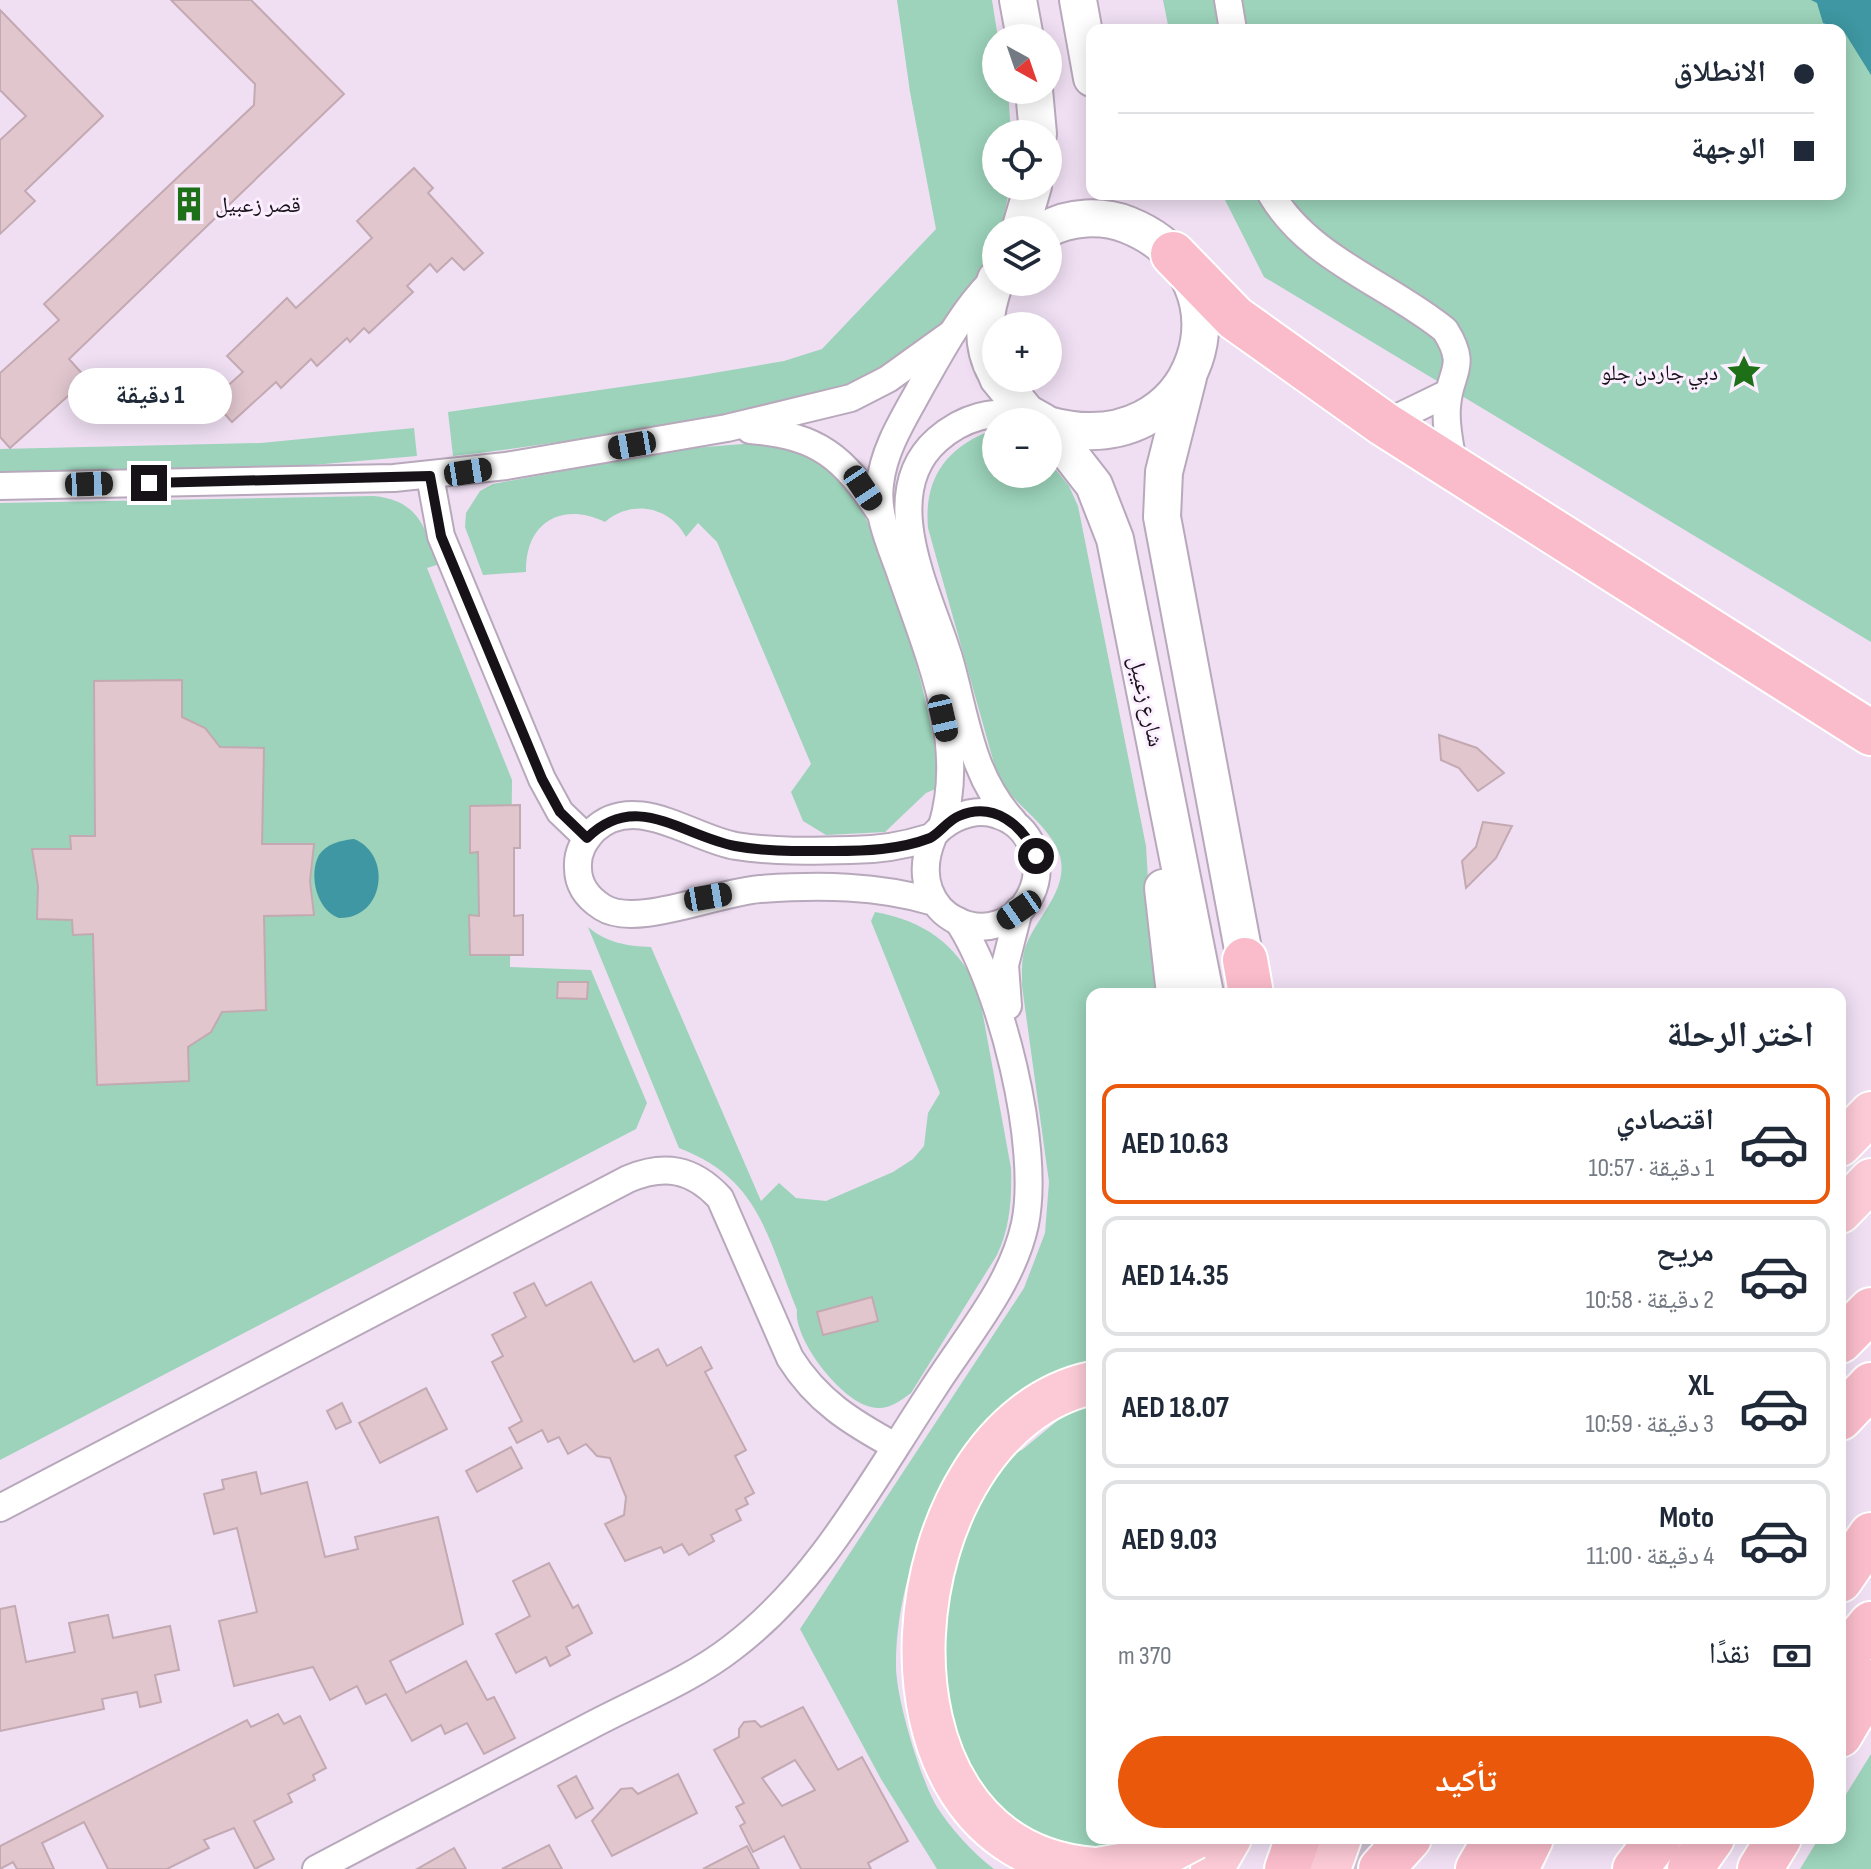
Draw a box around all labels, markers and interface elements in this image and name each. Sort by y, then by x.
north arrow [982,24,1062,104]
map controls [982,24,1062,488]
text: الانطلاق [1673,54,1766,90]
button: locate [982,120,1062,200]
text: الوجهة [1691,131,1766,167]
building icon: قصر زعبيل [170,185,208,223]
place label: قصر زعبيل [215,192,301,219]
button: layers [982,216,1062,296]
button: + [982,312,1062,392]
place icon: دبي جاردن جلو [1725,353,1763,391]
place label: دبي جاردن جلو [1601,360,1718,390]
callout: 1 دقيقة [67,367,231,423]
text: 1 دقيقة [116,380,184,411]
button: − [982,408,1062,488]
car [606,429,658,461]
car [442,456,494,488]
car [840,461,886,515]
route end [131,465,167,501]
car [65,471,113,497]
street label: شارع زعيبل [1122,653,1169,749]
car [926,692,960,744]
route start [1018,838,1054,874]
car [682,881,734,913]
car [992,886,1046,934]
text: اختر الرحلة [1666,1014,1814,1057]
text: اقتصادي [1616,1102,1714,1138]
icon: car [1738,1108,1810,1180]
text: AED 10.63 [1122,1126,1229,1162]
text: 1 دقيقة · 10:57 [1588,1153,1714,1184]
text: مريح [1656,1234,1714,1270]
icon: car [1738,1240,1810,1312]
text: AED 14.35 [1122,1258,1229,1294]
text: 2 دقيقة · 10:58 [1586,1285,1714,1316]
text: XL [1688,1368,1714,1404]
icon: car [1738,1372,1810,1444]
text: AED 18.07 [1122,1390,1229,1426]
text: 3 دقيقة · 10:59 [1585,1409,1714,1440]
text: Moto [1659,1500,1714,1536]
icon: car [1738,1504,1810,1576]
text: AED 9.03 [1122,1522,1217,1558]
text: 4 دقيقة · 11:00 [1586,1541,1714,1572]
icon: cash [1770,1634,1814,1678]
text: نقدًا [1709,1636,1750,1672]
text: 370 m [1118,1641,1172,1672]
button: تأكيد [1118,1736,1814,1828]

